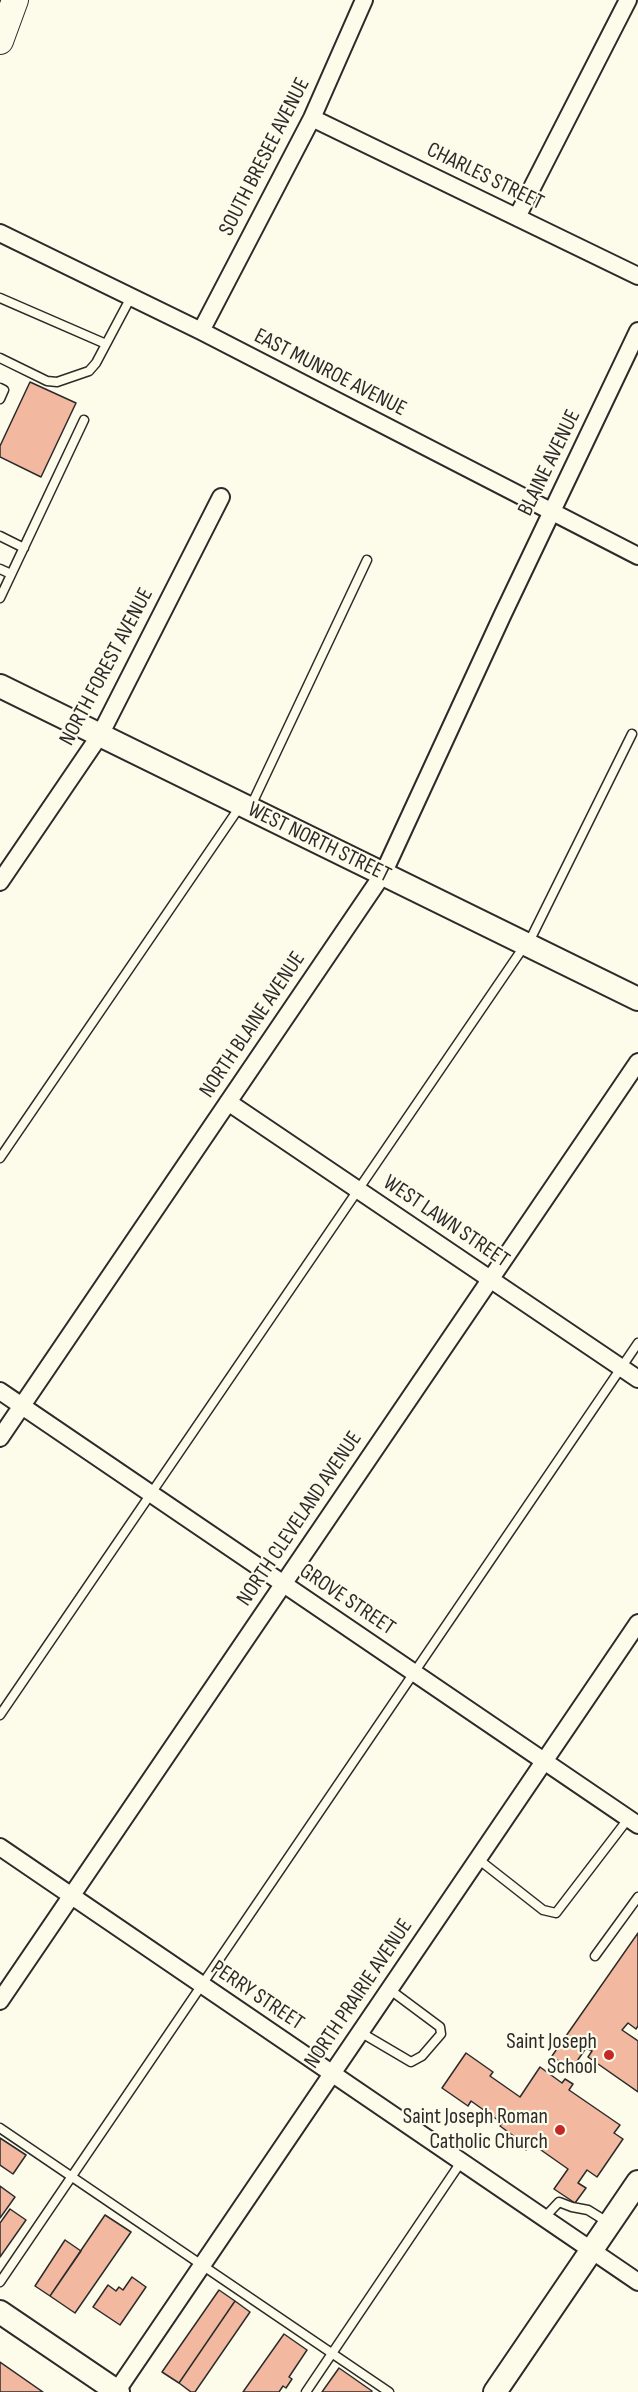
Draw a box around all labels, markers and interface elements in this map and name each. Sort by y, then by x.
street label: SOUTH BRESEE AVENUE [214,74,316,240]
street label: CHARLES STREET [422,137,548,217]
street label: EAST MUNROE AVENUE [249,323,411,423]
street label: BLAINE AVENUE [513,406,587,520]
street label: NORTH FOREST AVENUE [54,584,160,750]
street label: WEST NORTH STREET [243,797,395,889]
street label: NORTH BLAINE AVENUE [194,947,312,1103]
street label: WEST LAWN STREET [378,1170,514,1274]
street label: NORTH CLEVELAND AVENUE [232,1427,368,1611]
street label: GROVE STREET [294,1558,400,1642]
street label: NORTH PRAIRIE AVENUE [299,1914,419,2074]
street label: PERRY STREET [205,1955,309,2037]
place label: Saint Joseph School [506,2029,597,2080]
marker: Saint Joseph School [602,2048,616,2062]
place label: Saint Joseph Roman Catholic Church [403,2104,548,2156]
marker: Saint Joseph Roman Catholic Church [553,2123,567,2137]

